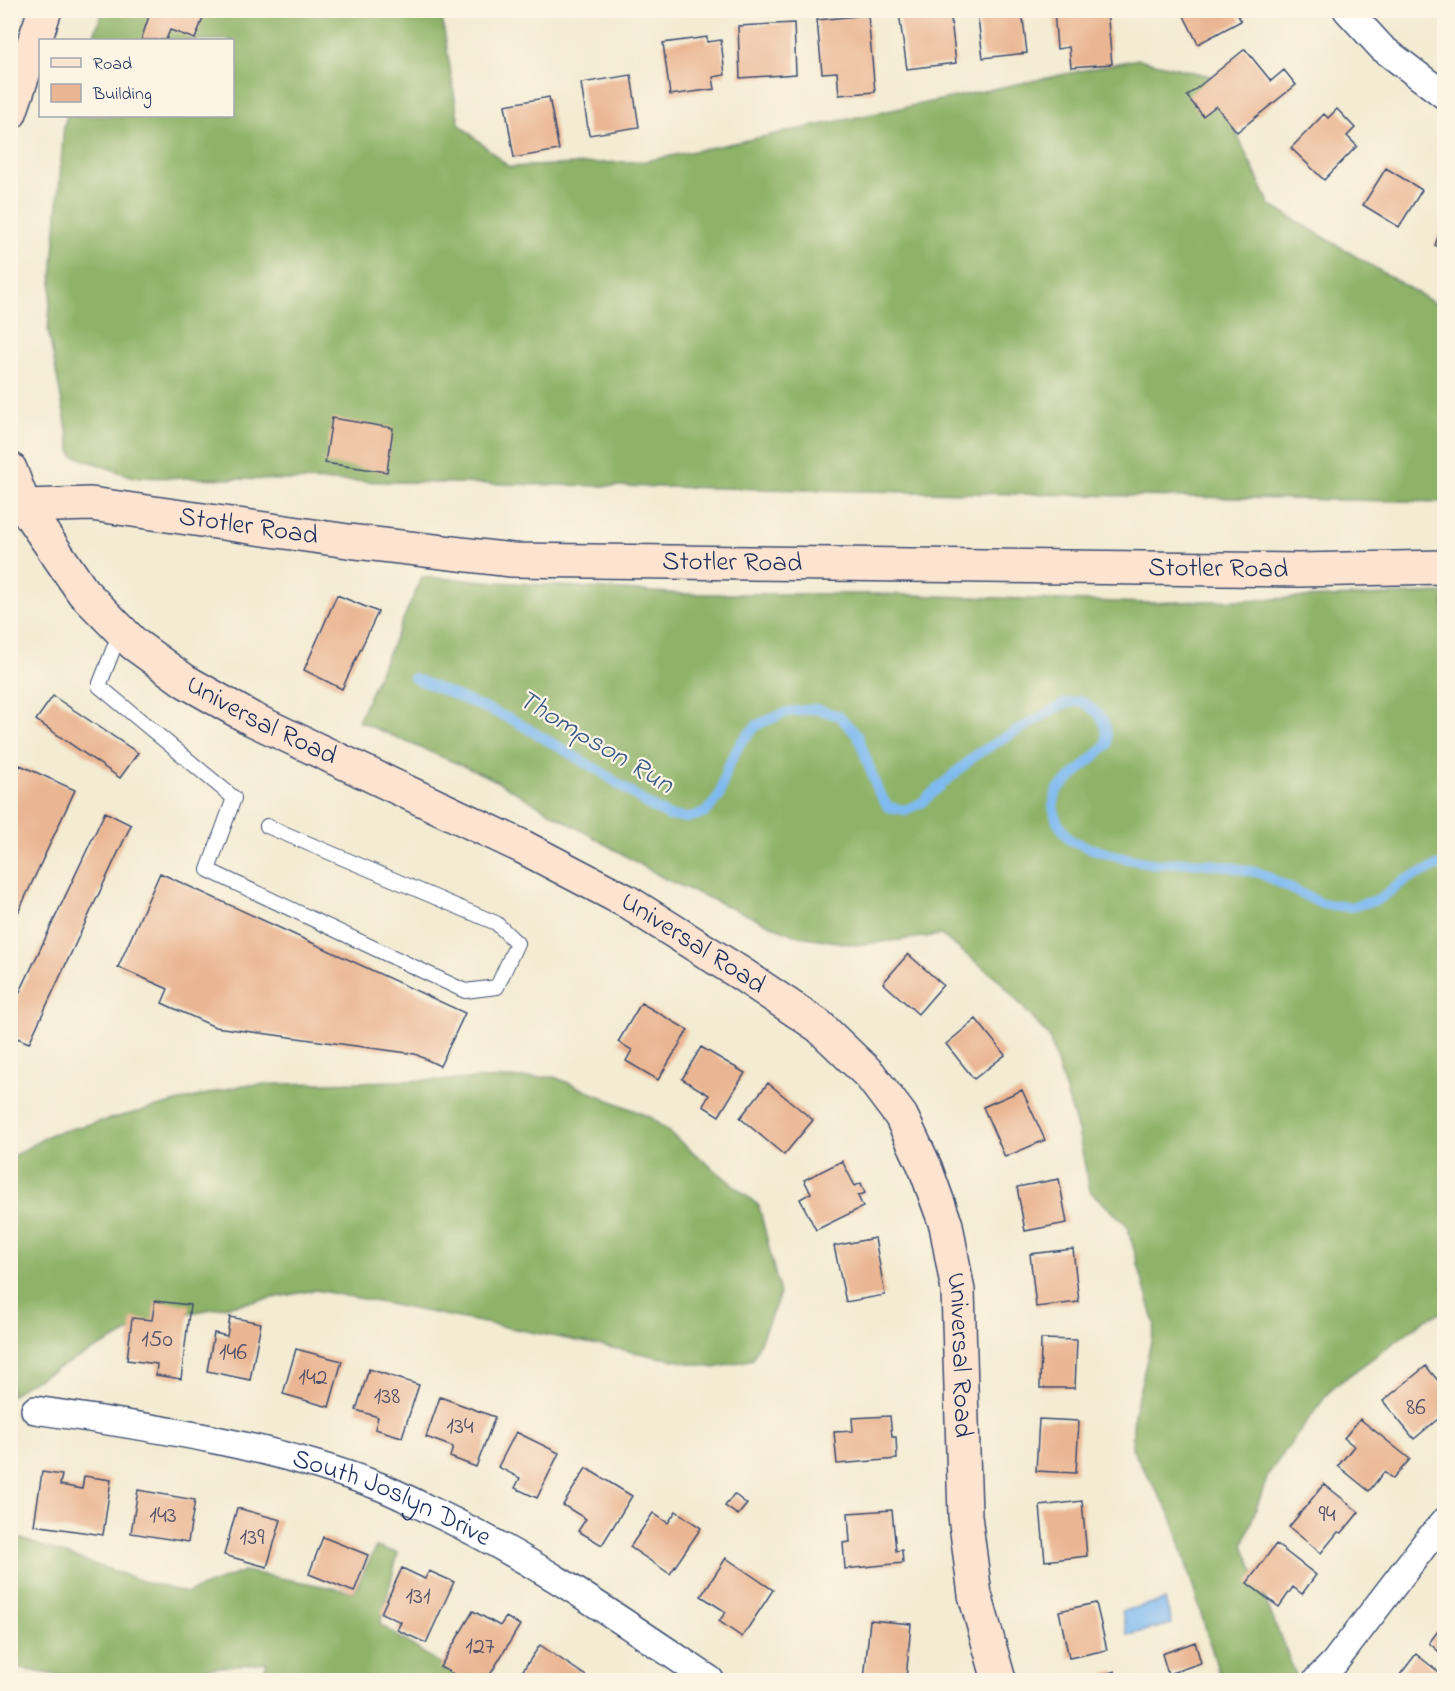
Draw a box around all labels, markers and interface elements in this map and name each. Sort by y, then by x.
legend [39,39,234,117]
text: Road [93,52,132,78]
text: Building [92,82,152,109]
street label: Stotler Road [176,497,320,556]
street label: Stotler Road [662,542,802,583]
street label: Stotler Road [1148,549,1288,589]
street label: Universal Road [179,666,343,776]
water label: Thompson Run [509,680,682,806]
street label: Universal Road [613,883,773,1004]
street label: Universal Road [935,1269,982,1438]
house number: 150 [141,1323,173,1358]
house number: 146 [219,1336,247,1371]
house number: 142 [298,1361,328,1396]
house number: 138 [374,1380,400,1415]
house number: 86 [1406,1391,1426,1426]
house number: 134 [446,1410,474,1445]
street label: South Joslyn Drive [288,1439,499,1557]
house number: 94 [1318,1498,1336,1533]
house number: 143 [149,1499,177,1534]
house number: 139 [240,1521,265,1556]
house number: 131 [405,1580,431,1615]
house number: 127 [465,1630,495,1665]

